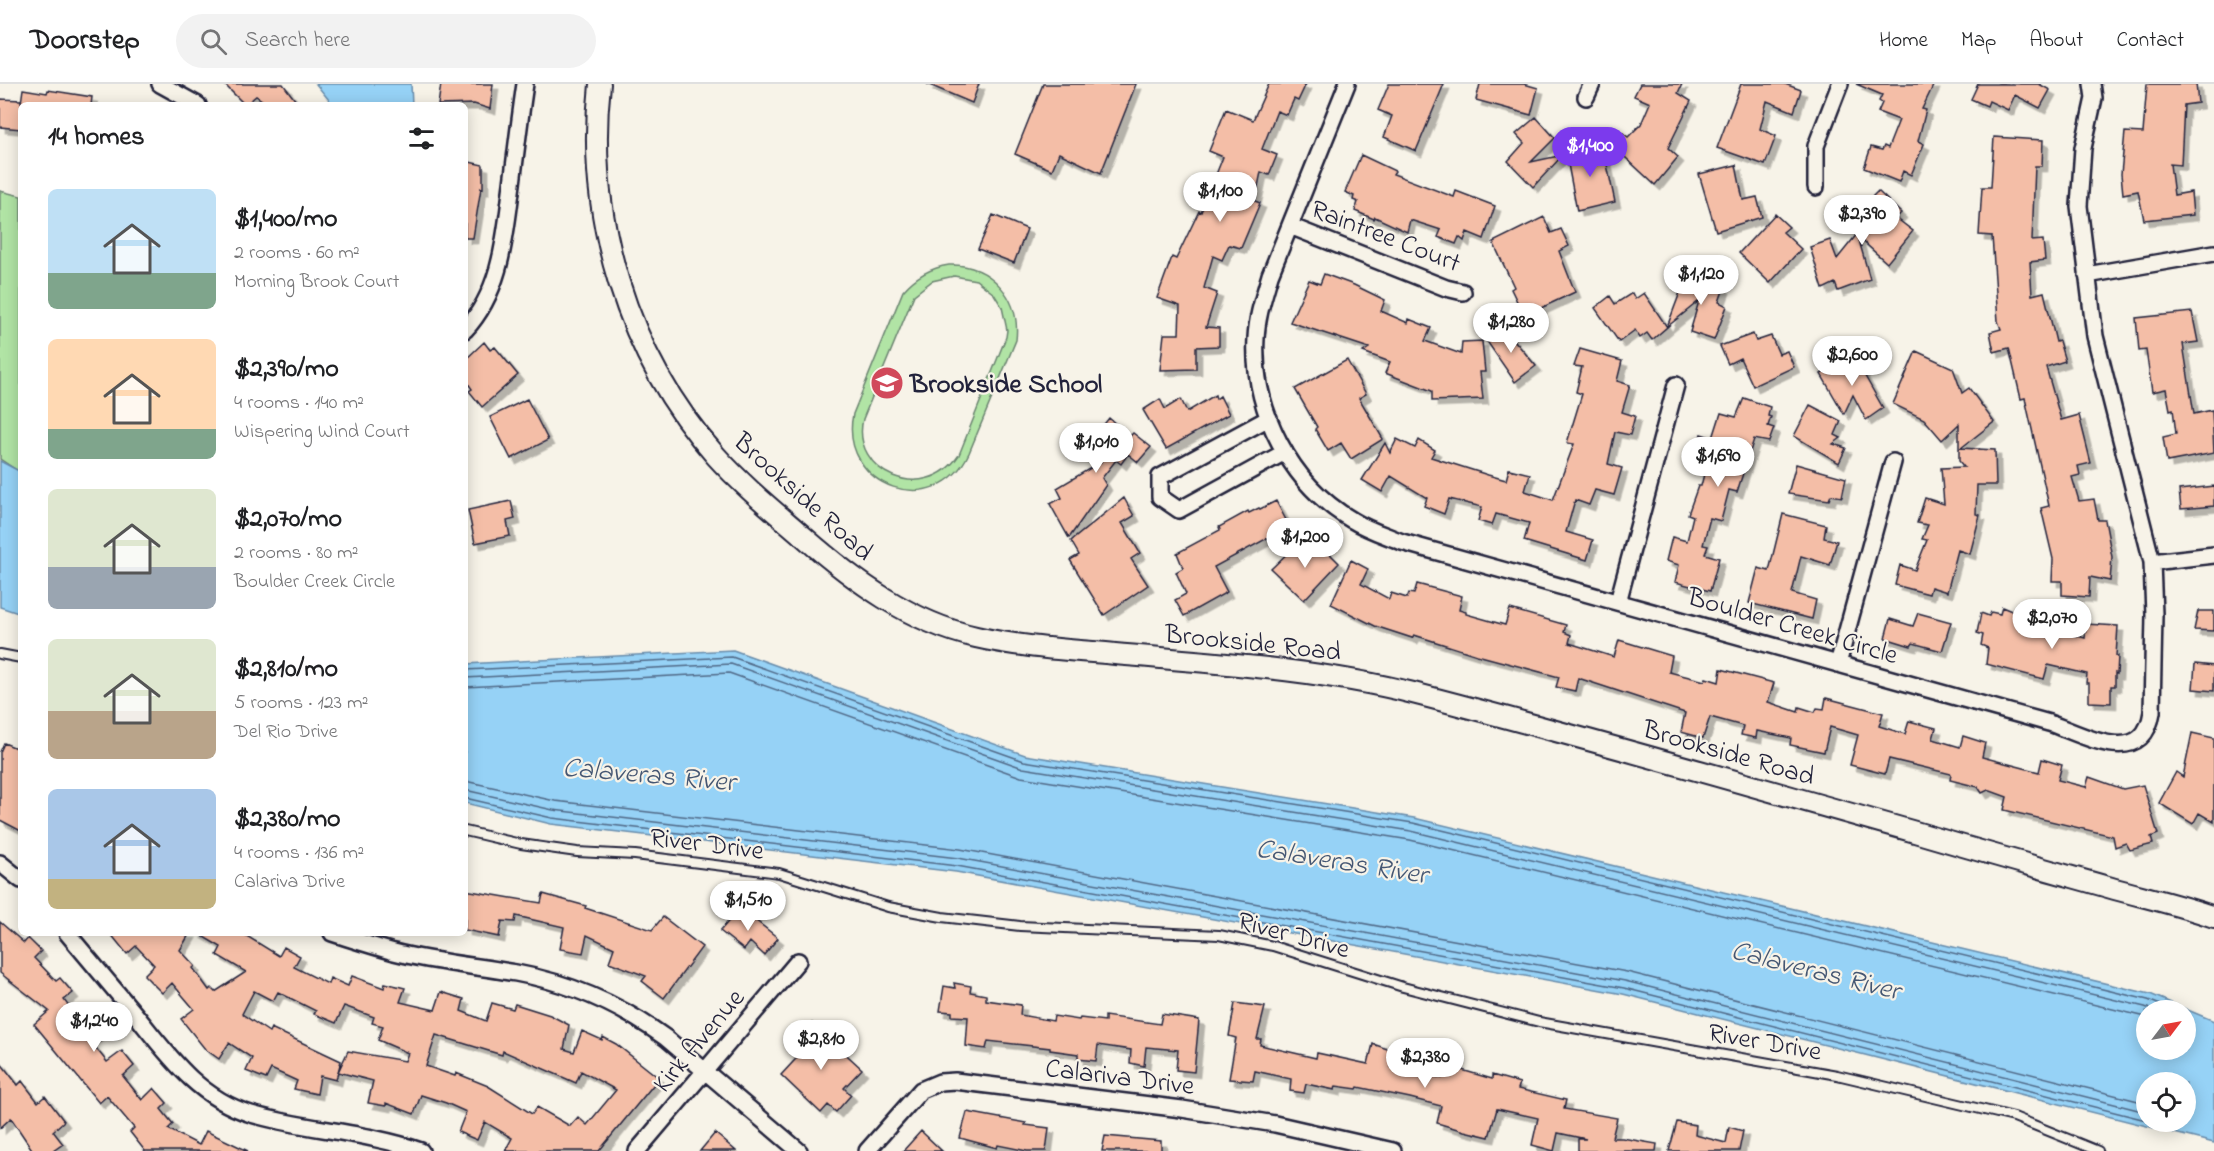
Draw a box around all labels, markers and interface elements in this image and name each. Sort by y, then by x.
search box [176,14,596,68]
text: Doorstep [30,21,140,62]
icon: search [197,25,230,58]
text: Search here [245,25,350,57]
text: Home [1879,26,1928,56]
text: Map [1961,26,1996,56]
text: About [2029,26,2083,56]
text: Contact [2116,26,2184,56]
text: 14 homes [48,119,144,157]
icon: filters [405,122,438,155]
pin: $1,400 [1541,127,1639,178]
text: $1,400 [1566,132,1614,161]
pin: $1,100 [1171,172,1269,223]
text: $1,100 [1197,177,1243,206]
street label: Raintree Court [1304,191,1466,284]
pin: $2,390 [1813,195,1911,246]
text: $2,390 [1838,200,1886,229]
text: $1,400/mo [234,201,337,239]
icon: home [96,213,168,285]
text: 2 rooms · 60 m² [234,239,360,268]
pin: $1,120 [1652,255,1750,306]
text: $1,120 [1678,260,1724,289]
text: Morning Brook Court [234,268,399,297]
pin: $1,280 [1462,303,1560,354]
text: $1,280 [1487,308,1535,337]
pin: $2,600 [1803,336,1901,387]
text: $2,600 [1826,341,1878,370]
text: $2,390/mo [234,351,339,389]
icon: home [96,363,168,435]
school or university icon: Brookside School [869,365,905,401]
place label: Brookside School [908,366,1102,405]
text: 4 rooms · 140 m² [234,389,364,418]
text: Wispering Wind Court [234,418,410,447]
street label: Brookside Road [723,423,881,572]
pin: $1,010 [1047,423,1145,474]
text: $1,010 [1073,428,1119,457]
pin: $1,690 [1669,437,1767,488]
text: $1,690 [1695,442,1741,471]
text: $2,070/mo [234,501,342,539]
icon: home [96,513,168,585]
pin: $1,200 [1256,518,1354,569]
text: $1,200 [1280,523,1330,552]
text: 2 rooms · 80 m² [234,539,359,568]
text: Boulder Creek Circle [234,568,395,597]
street label: Boulder Creek Circle [1682,578,1903,676]
pin: $2,070 [2003,599,2101,650]
text: $2,070 [2027,604,2078,633]
street label: Brookside Road [1162,616,1343,673]
text: $2,810/mo [234,651,338,689]
icon: home [96,663,168,735]
text: 5 rooms · 123 m² [234,689,368,718]
street label: Brookside Road [1637,711,1819,798]
text: Del Rio Drive [234,718,338,747]
water label: Calaveras River [561,749,740,805]
text: $2,380/mo [234,801,341,839]
icon: home [96,813,168,885]
street label: River Drive [647,819,767,872]
water label: Calaveras River [1253,830,1433,898]
text: 4 rooms · 136 m² [234,839,364,868]
text: Calariva Drive [234,868,345,897]
pin: $1,510 [699,881,797,932]
text: $1,510 [724,886,772,915]
street label: River Drive [1233,903,1355,970]
water label: Calaveras River [1726,932,1907,1014]
street label: Kirk Avenue [645,980,756,1102]
north arrow [2136,1000,2196,1060]
map controls [2136,1000,2196,1132]
pin: $1,240 [45,1002,143,1053]
text: $1,240 [70,1007,118,1036]
street label: River Drive [1705,1014,1825,1073]
pin: $2,810 [772,1020,870,1071]
text: $2,810 [797,1025,845,1054]
pin: $2,380 [1376,1038,1474,1089]
text: $2,380 [1400,1043,1450,1072]
street label: Calariva Drive [1043,1050,1197,1107]
button: locate [2136,1072,2196,1132]

